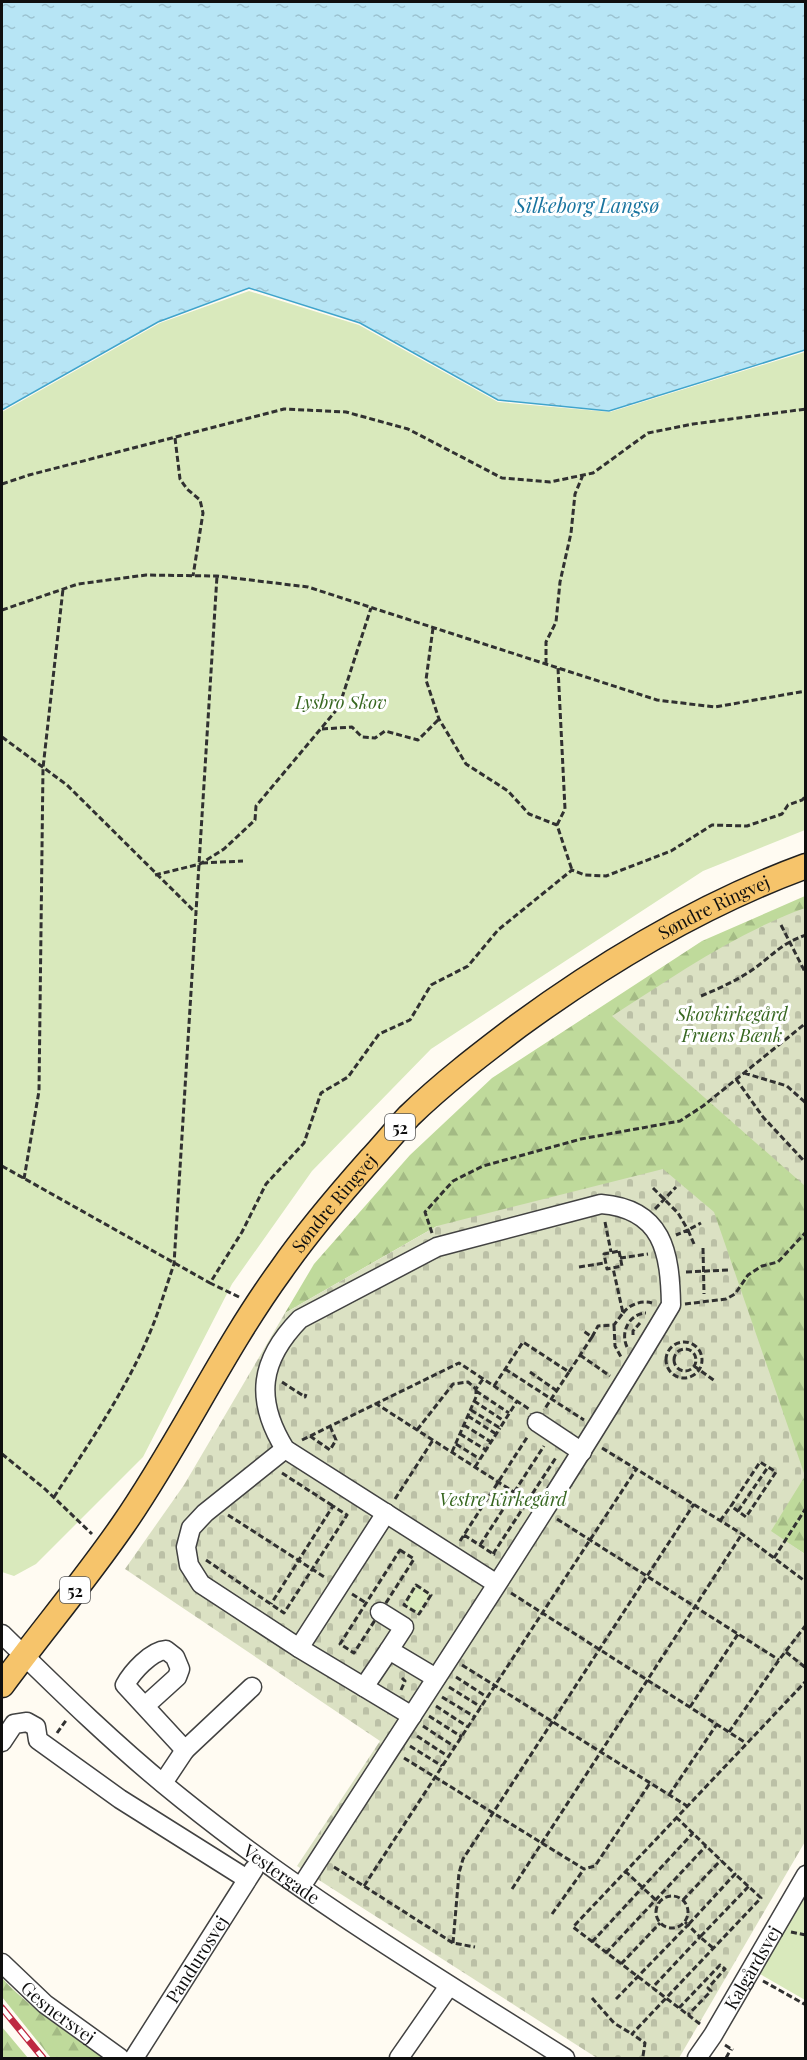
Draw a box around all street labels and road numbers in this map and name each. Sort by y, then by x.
street label: Søndre Ringvej [654,870,773,945]
road number: 52 [385,1114,415,1140]
street label: Søndre Ringvej [286,1149,382,1257]
road number: 52 [60,1577,90,1603]
street label: Vestergade [238,1838,325,1909]
street label: Pandurosvej [160,1911,233,2008]
street label: Kalgårdsvej [718,1921,786,2014]
street label: Gesnersvej [16,1976,100,2049]

